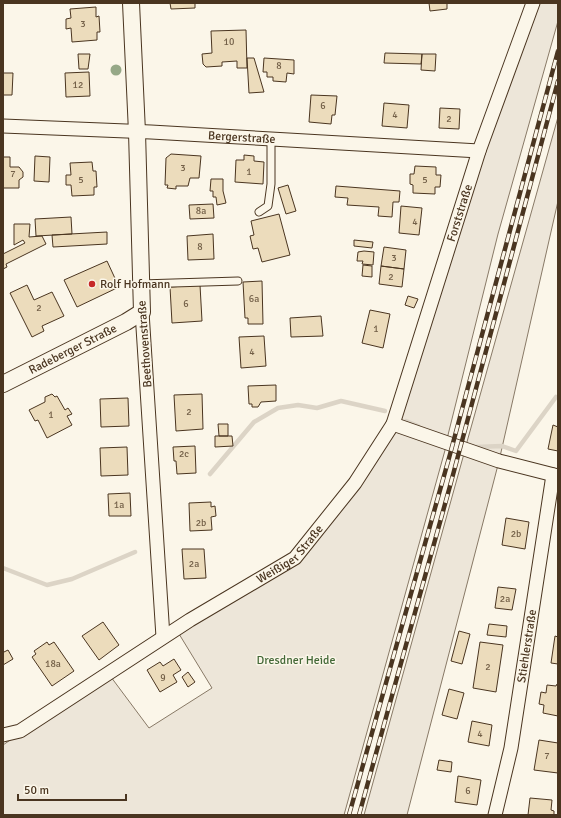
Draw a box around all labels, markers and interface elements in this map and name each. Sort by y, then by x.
house number: 3 [80,18,86,30]
house number: 10 [224,36,234,48]
house number: 8 [276,60,282,72]
house number: 12 [73,79,83,91]
house number: 6 [320,100,326,112]
house number: 4 [392,109,398,121]
house number: 2 [446,113,452,125]
street label: Bergerstraße [207,128,276,147]
house number: 3 [180,162,186,174]
house number: 1 [246,166,252,178]
house number: 7 [10,168,16,180]
house number: 5 [78,174,84,186]
house number: 5 [422,174,428,186]
street label: Forststraße [443,182,476,244]
house number: 8a [196,205,206,217]
house number: 4 [412,216,418,228]
house number: 8 [197,241,203,253]
house number: 3 [391,252,397,264]
house number: 2 [388,271,394,283]
place label: Rolf Hofmann [100,277,170,292]
marker: Rolf Hofmann [87,279,97,289]
house number: 6a [249,293,259,305]
house number: 6 [183,298,189,310]
street label: Beethovenstraße [134,300,156,388]
house number: 2 [36,302,42,314]
street label: Radeberger Straße [26,320,119,377]
house number: 1 [373,323,379,335]
house number: 4 [249,346,255,358]
house number: 2 [186,406,192,418]
house number: 1 [48,409,54,421]
house number: 2c [179,448,189,460]
house number: 1a [114,499,124,511]
house number: 2b [196,517,206,529]
street label: Weißiger Straße [254,522,326,587]
house number: 2b [511,528,521,540]
house number: 2a [189,558,199,570]
house number: 2a [500,593,510,605]
street label: Stiehlerstraße [514,608,540,684]
park label: Dresdner Heide [257,653,335,668]
house number: 18a [45,658,61,670]
house number: 2 [485,661,491,673]
house number: 9 [160,672,166,684]
house number: 4 [477,728,483,740]
house number: 7 [544,750,550,762]
scale bar [18,776,126,802]
text: 50 m [24,783,49,798]
house number: 6 [465,785,471,797]

